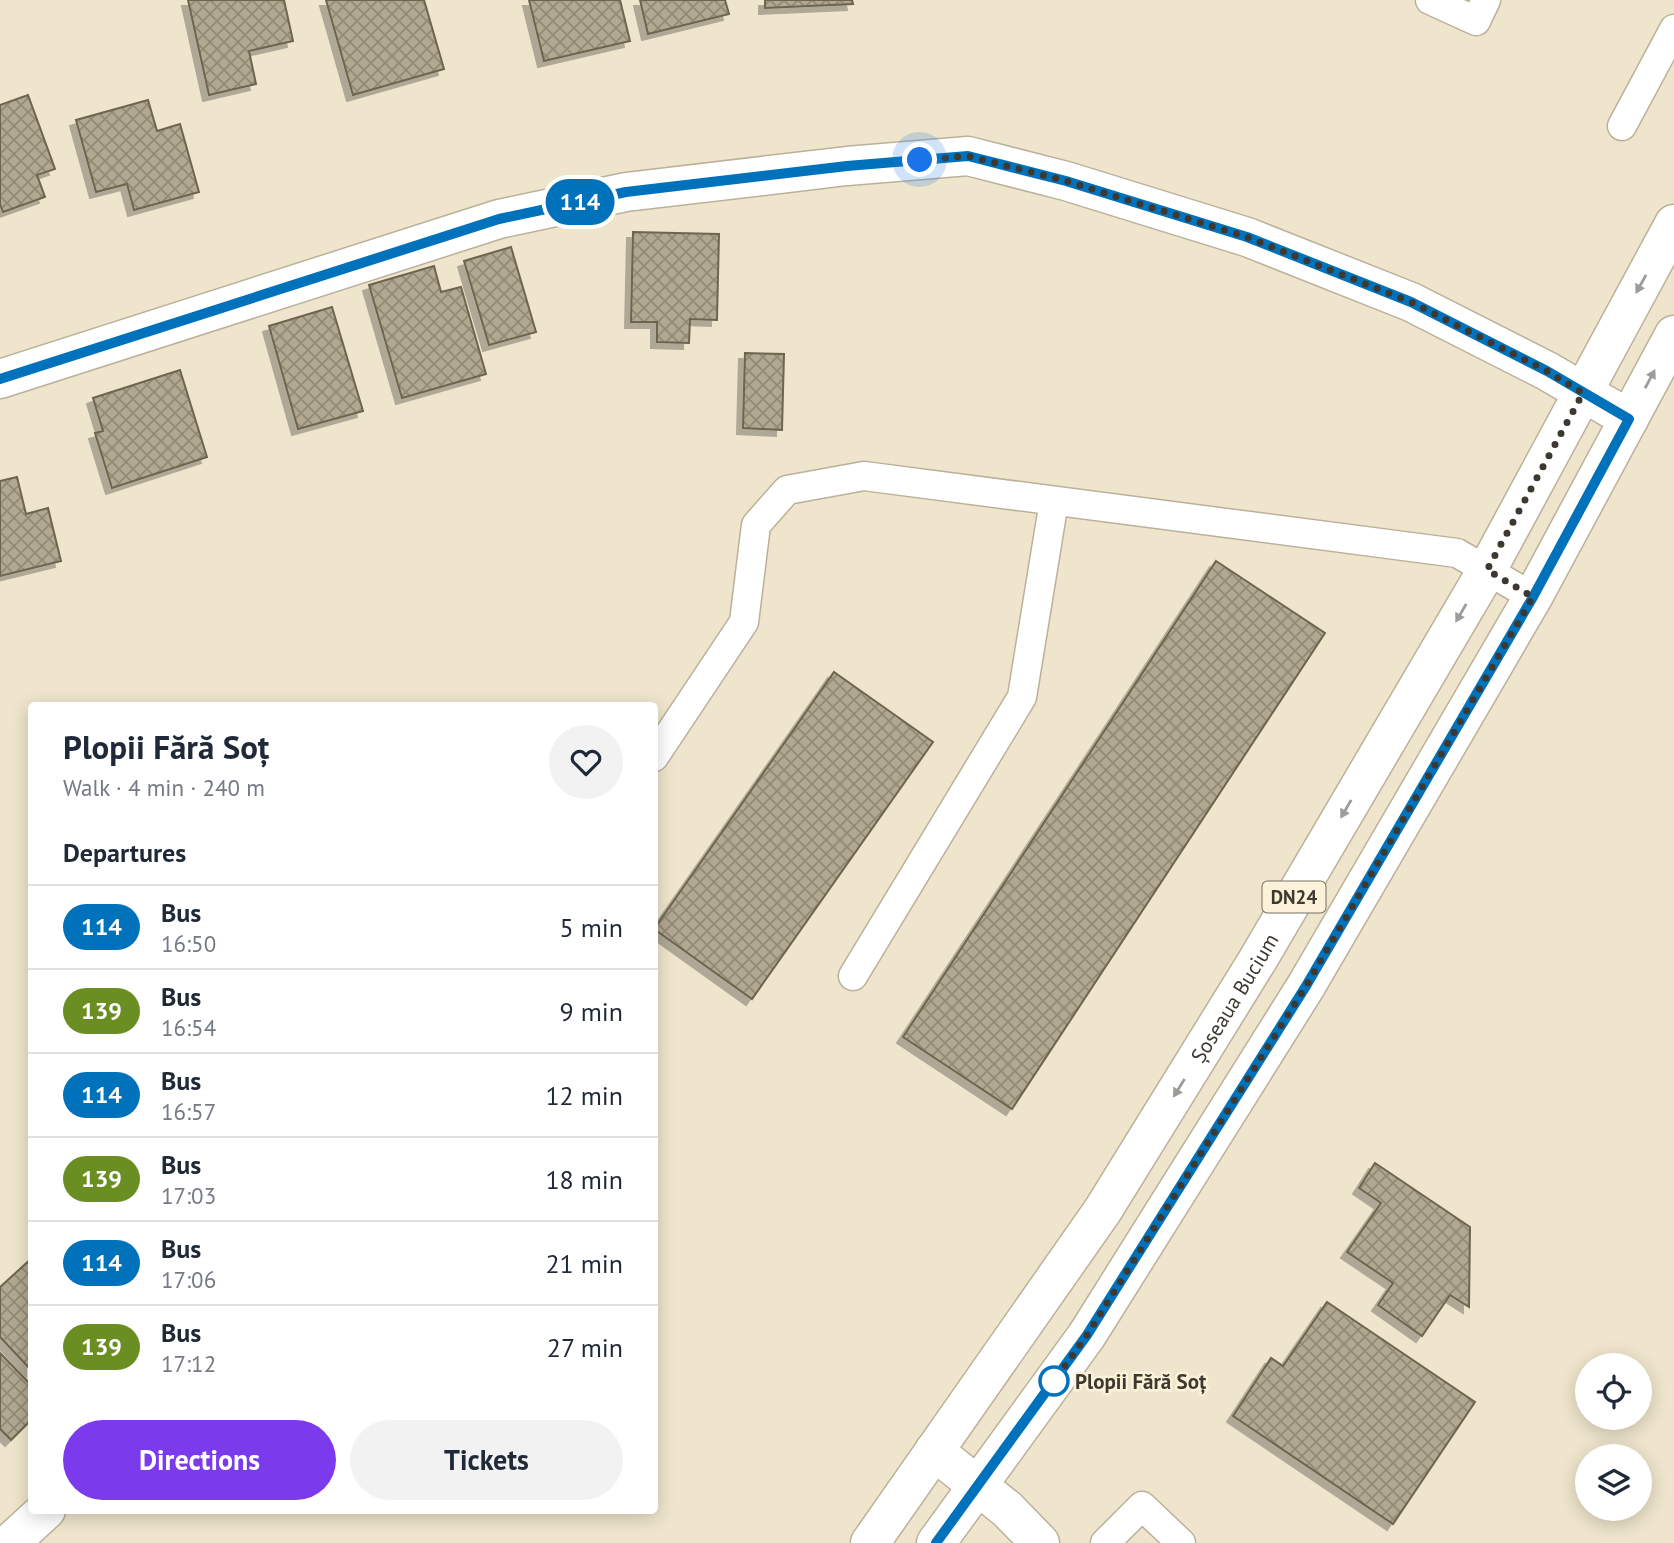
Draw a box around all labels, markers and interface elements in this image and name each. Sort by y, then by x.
your location [902,142,937,177]
line badge: 114 [540,179,620,225]
text: 114 [560,186,600,217]
one-way arrow [1636,274,1647,294]
one-way arrow [1644,369,1656,389]
one-way arrow [1455,603,1468,622]
text: Plopii Fără Soț [63,725,269,768]
button: heart [549,725,623,799]
text: Walk · 4 min · 240 m [63,773,265,802]
one-way arrow [1340,799,1352,818]
text: Departures [63,836,186,869]
road number: DN24 [1262,882,1326,912]
text: Bus [161,896,201,929]
text: 114 [81,911,122,942]
text: 5 min [560,911,623,944]
street label: Șoseaua Bucium [1184,928,1284,1067]
text: 16:50 [161,929,216,958]
text: Bus [161,980,201,1013]
text: 139 [81,995,122,1026]
text: 9 min [560,995,623,1028]
text: 16:54 [161,1013,216,1042]
text: Bus [161,1064,201,1097]
one-way arrow [1172,1078,1185,1097]
text: 114 [81,1079,122,1110]
text: 12 min [545,1079,623,1112]
text: 16:57 [161,1097,216,1126]
text: Bus [161,1148,201,1181]
text: 139 [81,1163,122,1194]
text: 18 min [545,1163,623,1196]
text: 17:03 [161,1181,216,1210]
text: Bus [161,1232,201,1265]
text: 114 [81,1247,122,1278]
text: 21 min [545,1247,623,1280]
text: 17:06 [161,1265,216,1294]
text: Bus [161,1316,201,1349]
text: 139 [81,1331,122,1362]
text: 27 min [547,1331,623,1364]
text: 17:12 [161,1349,216,1378]
map controls [1575,1353,1652,1521]
button: locate [1575,1353,1652,1430]
marker: Plopii Fără Soț [1039,1366,1069,1396]
place label: Plopii Fără Soț [1075,1368,1207,1395]
button: Directions [63,1420,336,1500]
button: Tickets [350,1420,623,1500]
button: layers [1575,1444,1652,1521]

